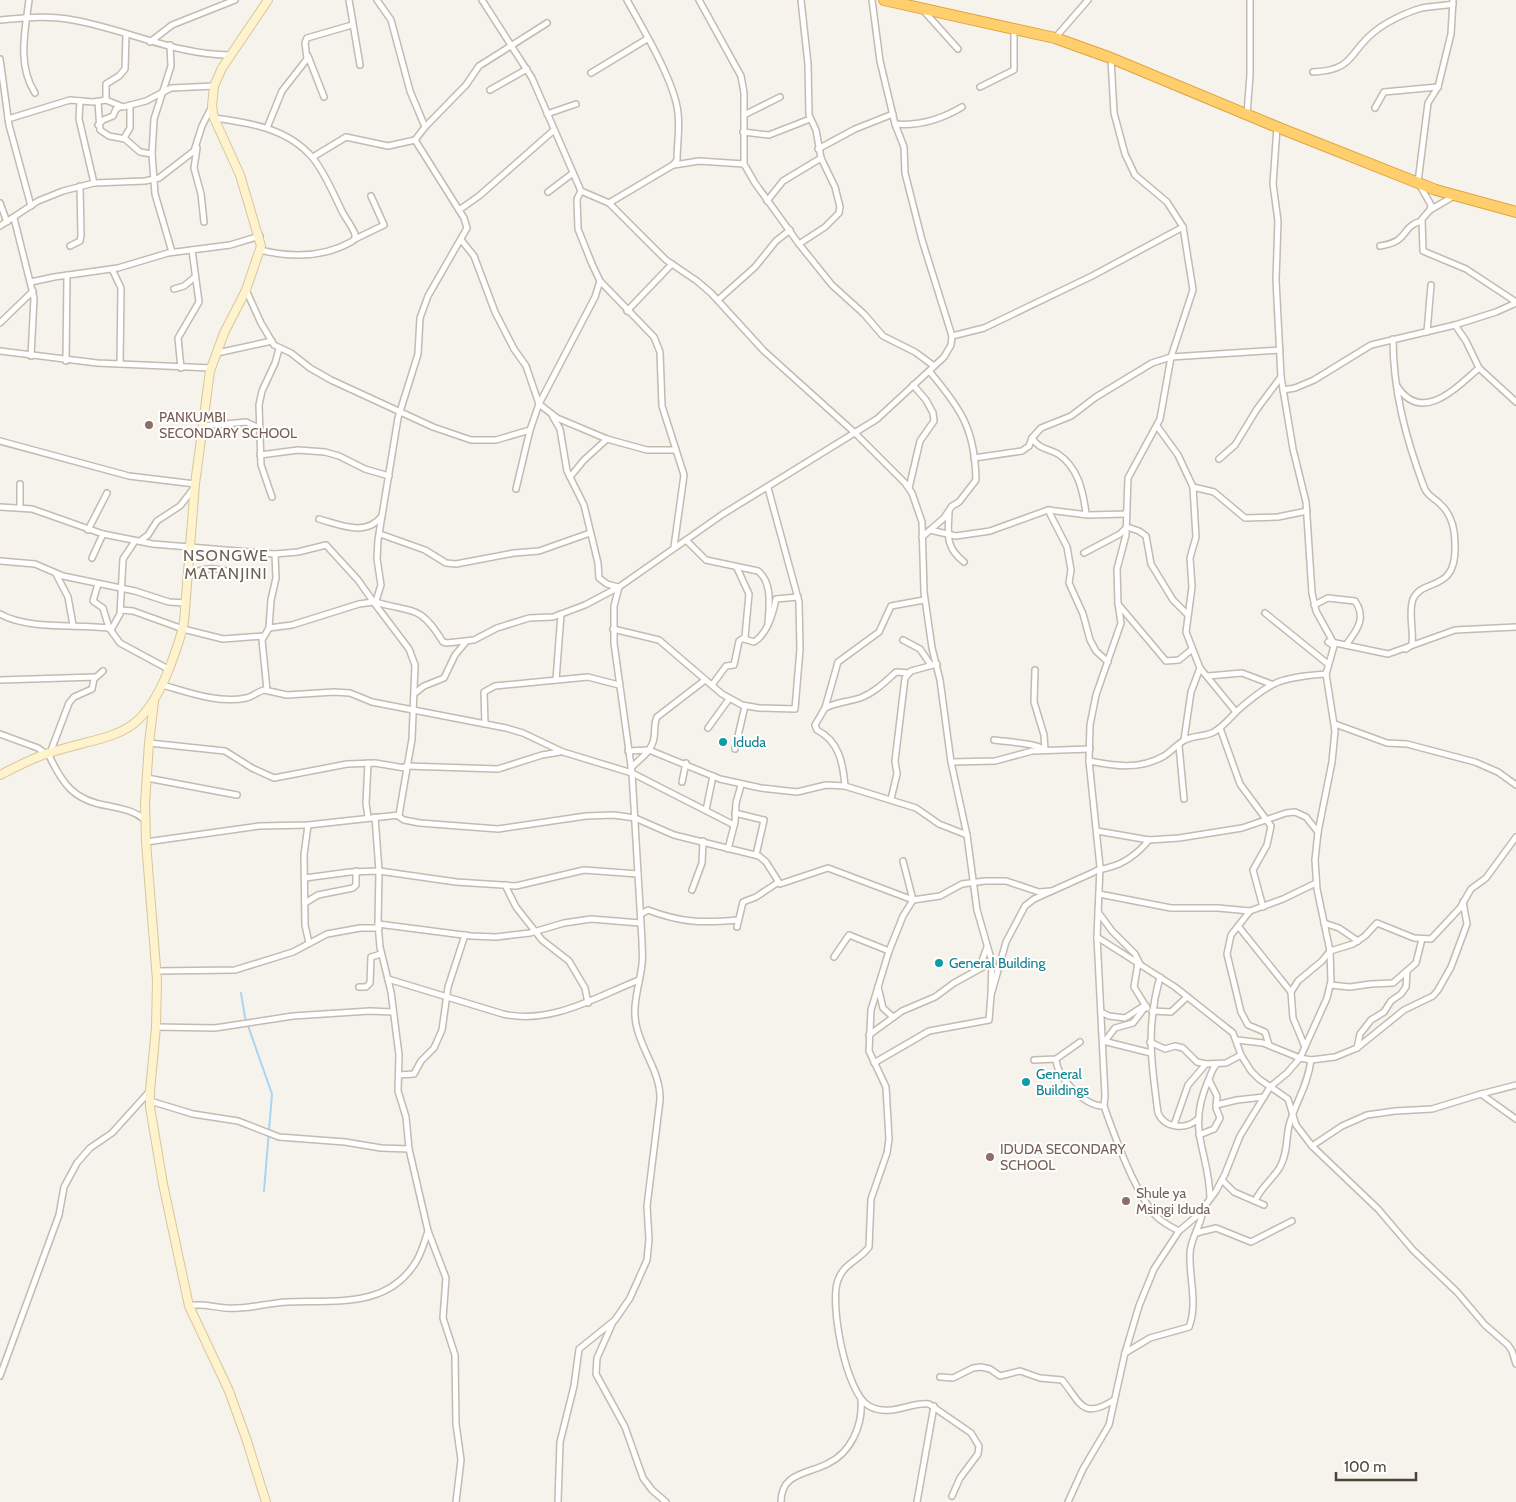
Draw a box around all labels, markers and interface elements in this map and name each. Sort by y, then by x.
place label: PANKUMBI SECONDARY SCHOOL [159,408,297,442]
marker: PANKUMBI SECONDARY SCHOOL [143,419,155,431]
district label: NSONGWE MATANJINI [183,546,269,583]
place label: Iduda [733,733,766,751]
marker: Iduda [717,736,729,748]
place label: General Building [949,954,1046,972]
marker: General Building [933,957,945,969]
place label: General Buildings [1036,1065,1089,1099]
marker: General Buildings [1020,1076,1032,1088]
place label: IDUDA SECONDARY SCHOOL [1000,1140,1126,1174]
marker: IDUDA SECONDARY SCHOOL [984,1151,996,1163]
place label: Shule ya Msingi Iduda [1136,1184,1210,1218]
marker: Shule ya Msingi Iduda [1120,1195,1132,1207]
scale bar [1336,1450,1416,1482]
text: 100 m [1344,1458,1386,1476]

